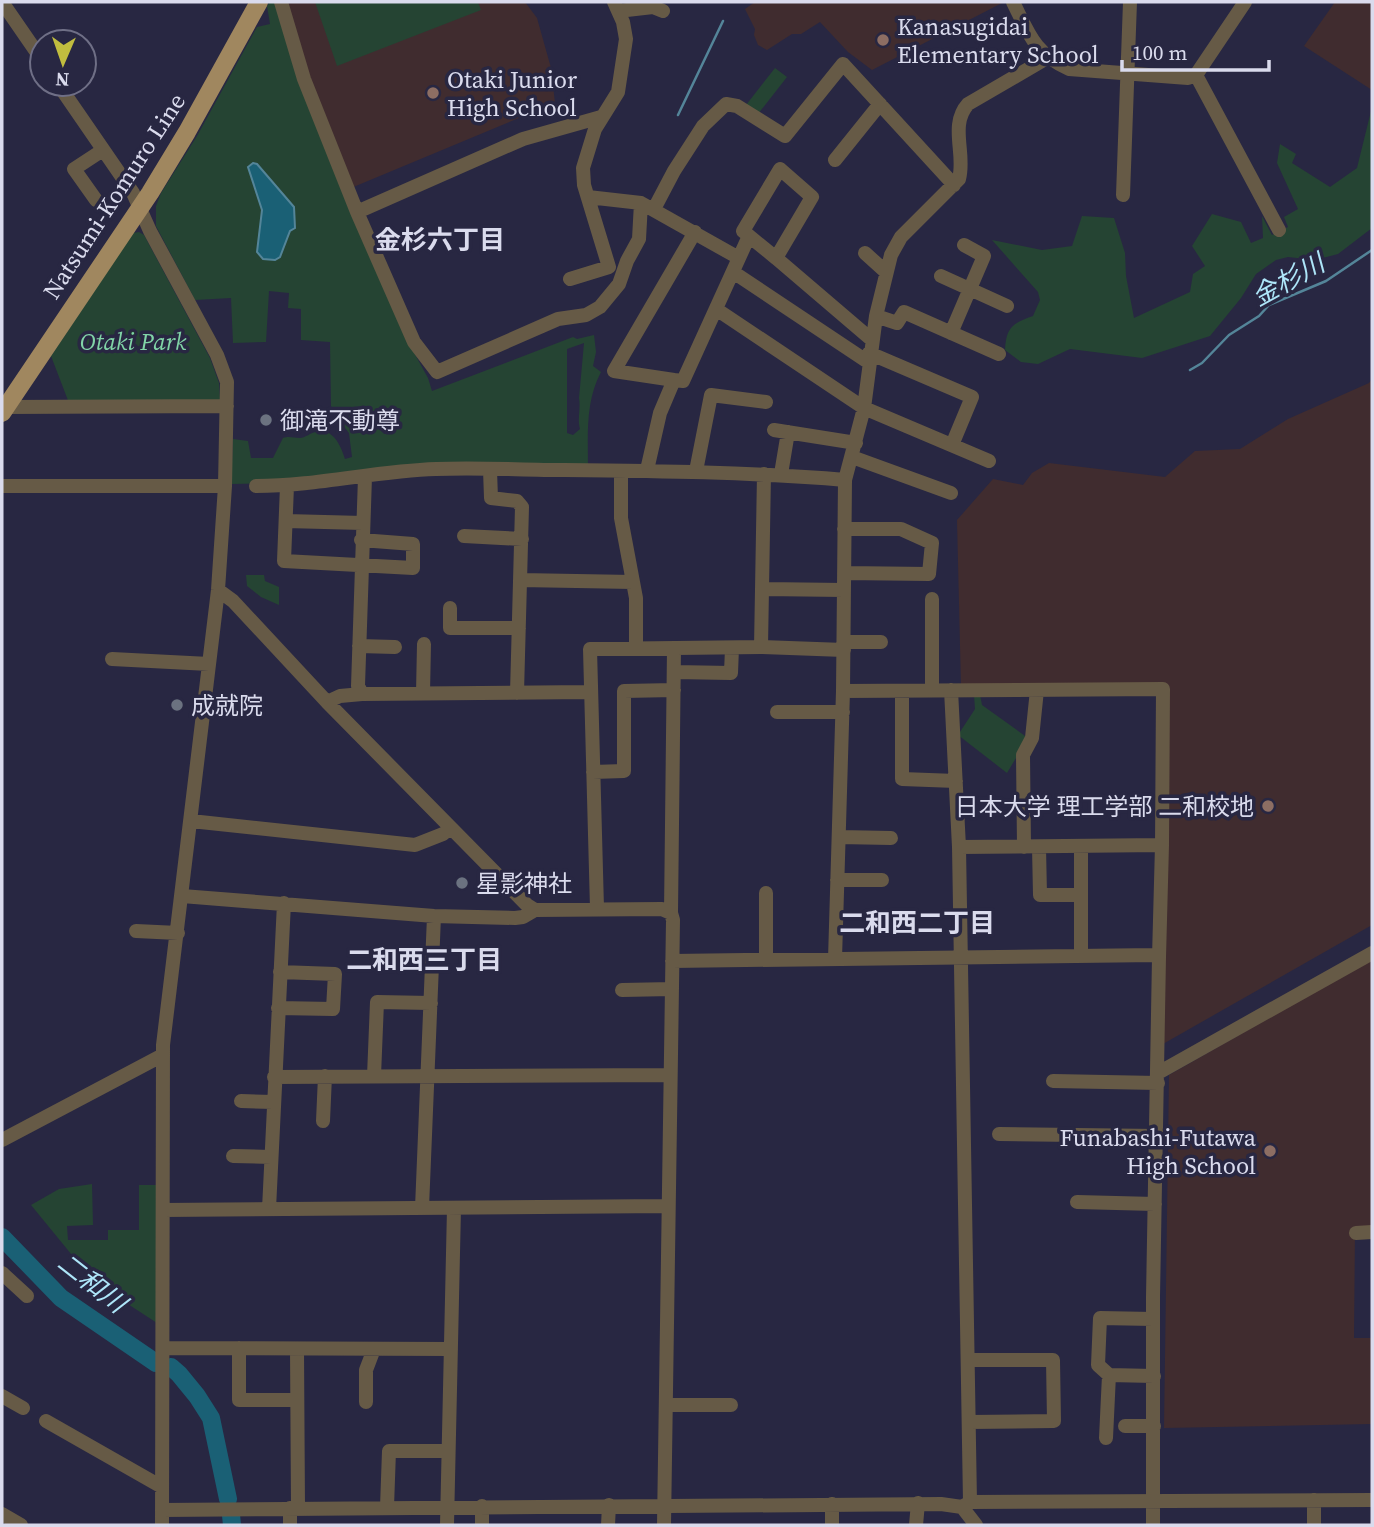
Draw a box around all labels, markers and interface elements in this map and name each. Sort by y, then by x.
place label: Kanasugidai Elementary School [897,10,1099,71]
north arrow [28,28,98,98]
scale bar [1122,28,1269,72]
marker: Kanasugidai Elementary School [875,32,891,48]
text: 100 m [1132,38,1187,67]
place label: Otaki Junior High School [447,63,577,124]
text: N [55,67,70,93]
marker: Otaki Junior High School [425,85,441,101]
street label: Natsumi-Komuro Line [35,87,193,305]
district label: 金杉六丁目 [375,222,505,258]
water label: 金杉川 [1245,244,1333,315]
park label: Otaki Park [80,325,187,358]
place label: 御滝不動尊 [280,404,400,437]
marker: 御滝不動尊 [258,412,274,428]
place label: 成就院 [191,689,263,722]
marker: 成就院 [169,697,185,713]
place label: 日本大学 理工学部 二和校地 [955,790,1254,823]
marker: 日本大学 理工学部 二和校地 [1260,798,1276,814]
place label: 星影神社 [476,867,572,900]
marker: 星影神社 [454,875,470,891]
district label: 二和西二丁目 [839,905,995,941]
district label: 二和西三丁目 [346,942,502,978]
place label: Funabashi-Futawa High School [1059,1121,1257,1182]
marker: Funabashi-Futawa High School [1262,1143,1278,1159]
water label: 二和川 [50,1245,136,1323]

